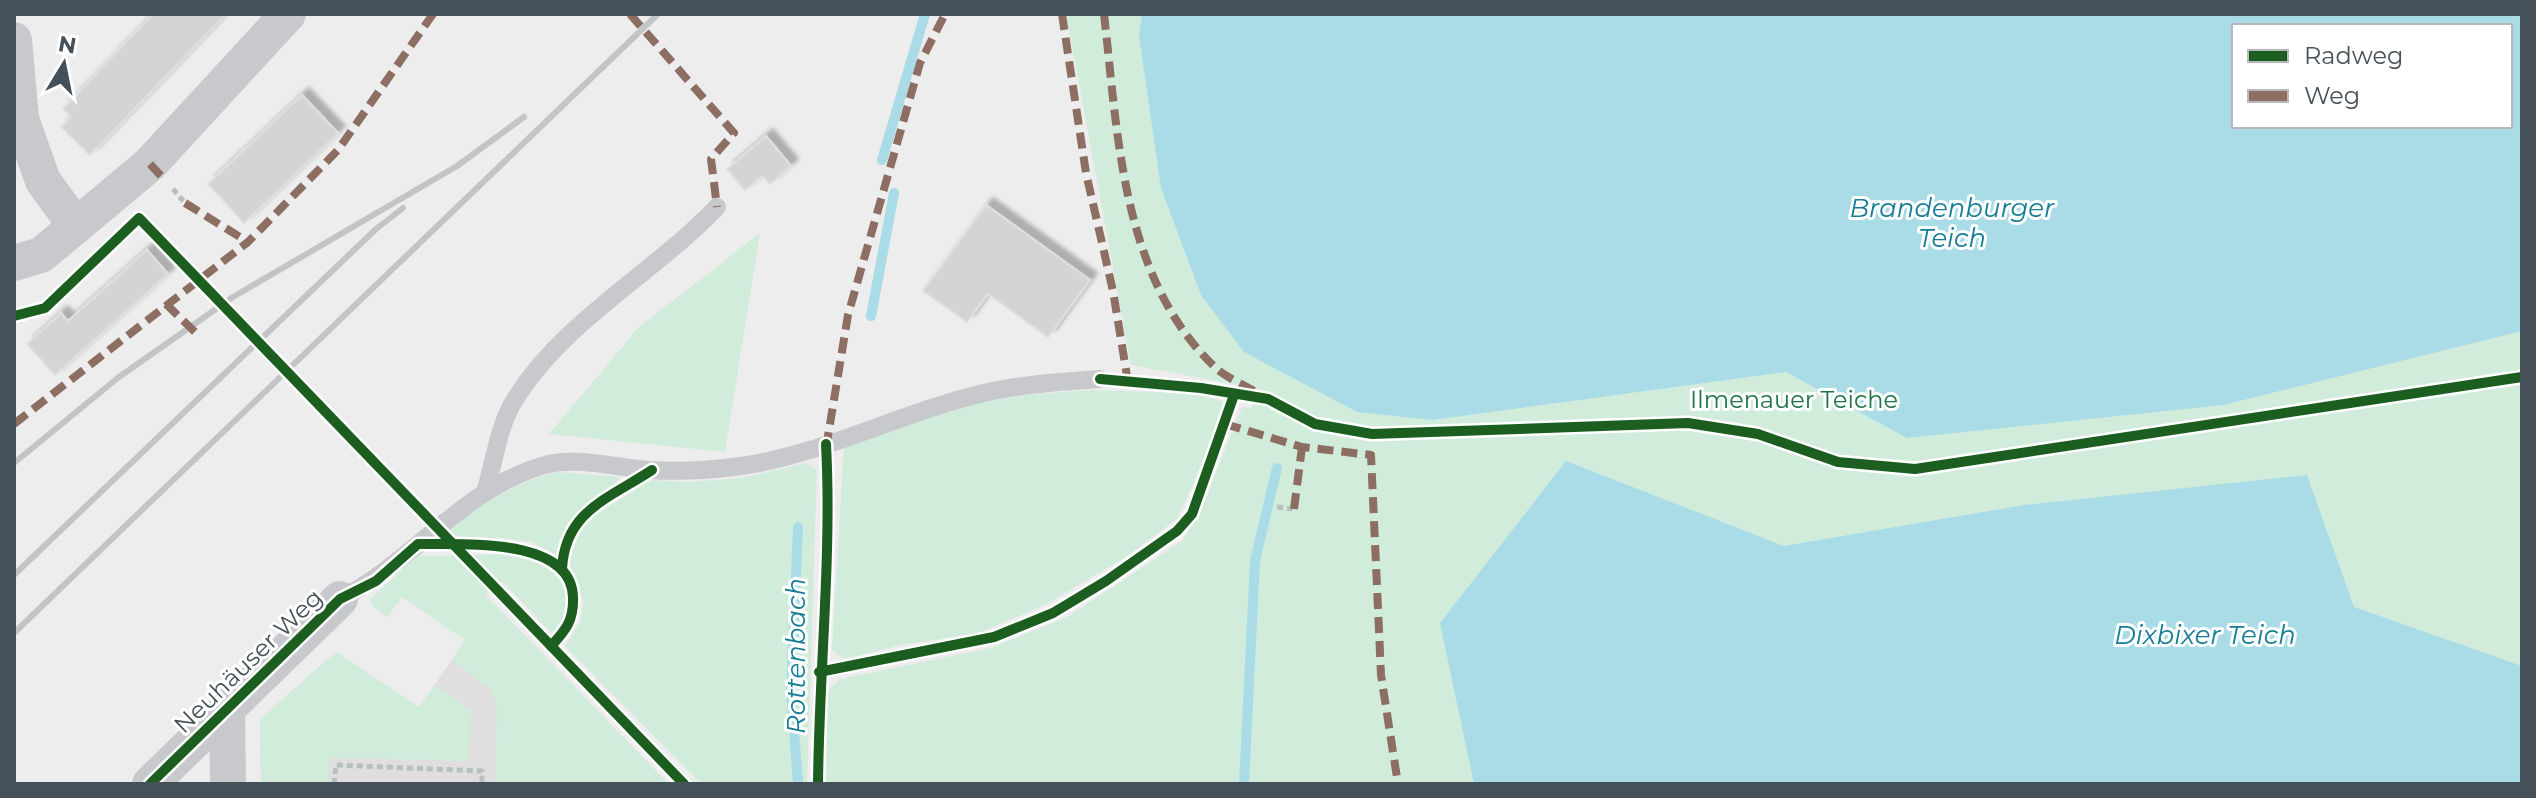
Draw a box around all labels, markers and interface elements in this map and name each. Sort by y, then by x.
north arrow [24,24,104,104]
legend [2232,24,2512,128]
text: N [56,30,78,60]
text: Radweg [2304,41,2403,70]
text: Weg [2304,81,2360,110]
water label: Brandenburger Teich [1850,192,2055,254]
park label: Ilmenauer Teiche [1690,385,1898,414]
water label: Rottenbach [780,578,812,734]
street label: Neuhäuser Weg [168,583,328,739]
water label: Dixbixer Teich [2114,619,2296,651]

